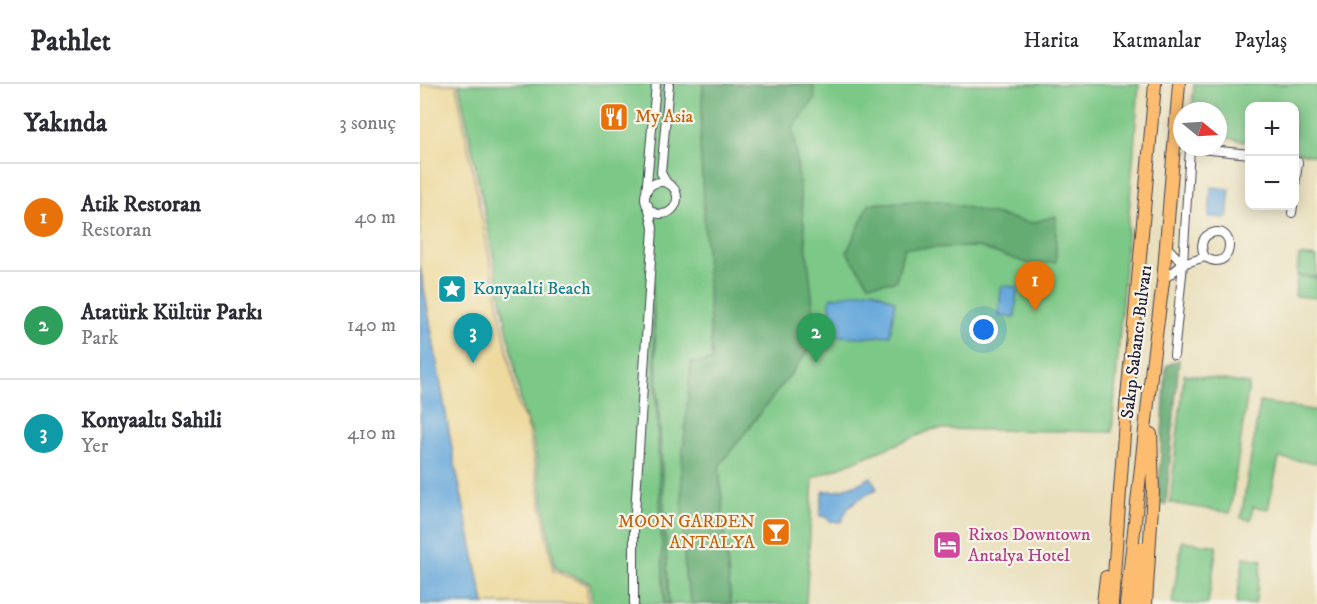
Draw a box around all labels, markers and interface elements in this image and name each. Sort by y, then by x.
text: Pathlet [30,24,111,59]
text: Harita [1024,28,1079,54]
text: Katmanlar [1112,28,1201,54]
text: Paylaş [1234,28,1287,54]
restaurant icon: My Asia [598,101,630,133]
north arrow [1173,102,1227,156]
map controls [1245,102,1299,210]
button: + [1245,102,1299,156]
place label: My Asia [635,106,694,128]
text: Yakında [24,107,107,140]
text: 3 sonuç [339,111,396,136]
button: − [1245,156,1299,210]
text: Atik Restoran [81,191,201,218]
text: 1 [40,205,47,230]
text: 40 m [354,205,396,230]
text: Restoran [81,218,152,243]
pin: 1 [1016,262,1054,311]
street label: Sakıp Sabancı Bulvarı [1117,264,1157,420]
place icon: Konyaalti Beach [436,273,468,305]
place label: Konyaalti Beach [473,278,591,300]
text: Atatürk Kültür Parkı [81,299,263,326]
text: 2 [39,313,48,338]
text: 140 m [347,313,396,338]
pin: 3 [454,314,492,363]
pin: 2 [796,314,836,363]
your location [969,315,998,344]
text: Park [81,326,118,351]
text: Konyaaltı Sahili [81,407,222,434]
text: 3 [40,421,47,446]
text: 410 m [347,421,396,446]
text: Yer [81,434,108,459]
place label: MOON GARDEN ANTALYA [618,511,756,554]
bar icon: MOON GARDEN ANTALYA [760,516,792,548]
place label: Rixos Downtown Antalya Hotel [968,524,1091,567]
hotel icon: Rixos Downtown Antalya Hotel [931,529,963,561]

